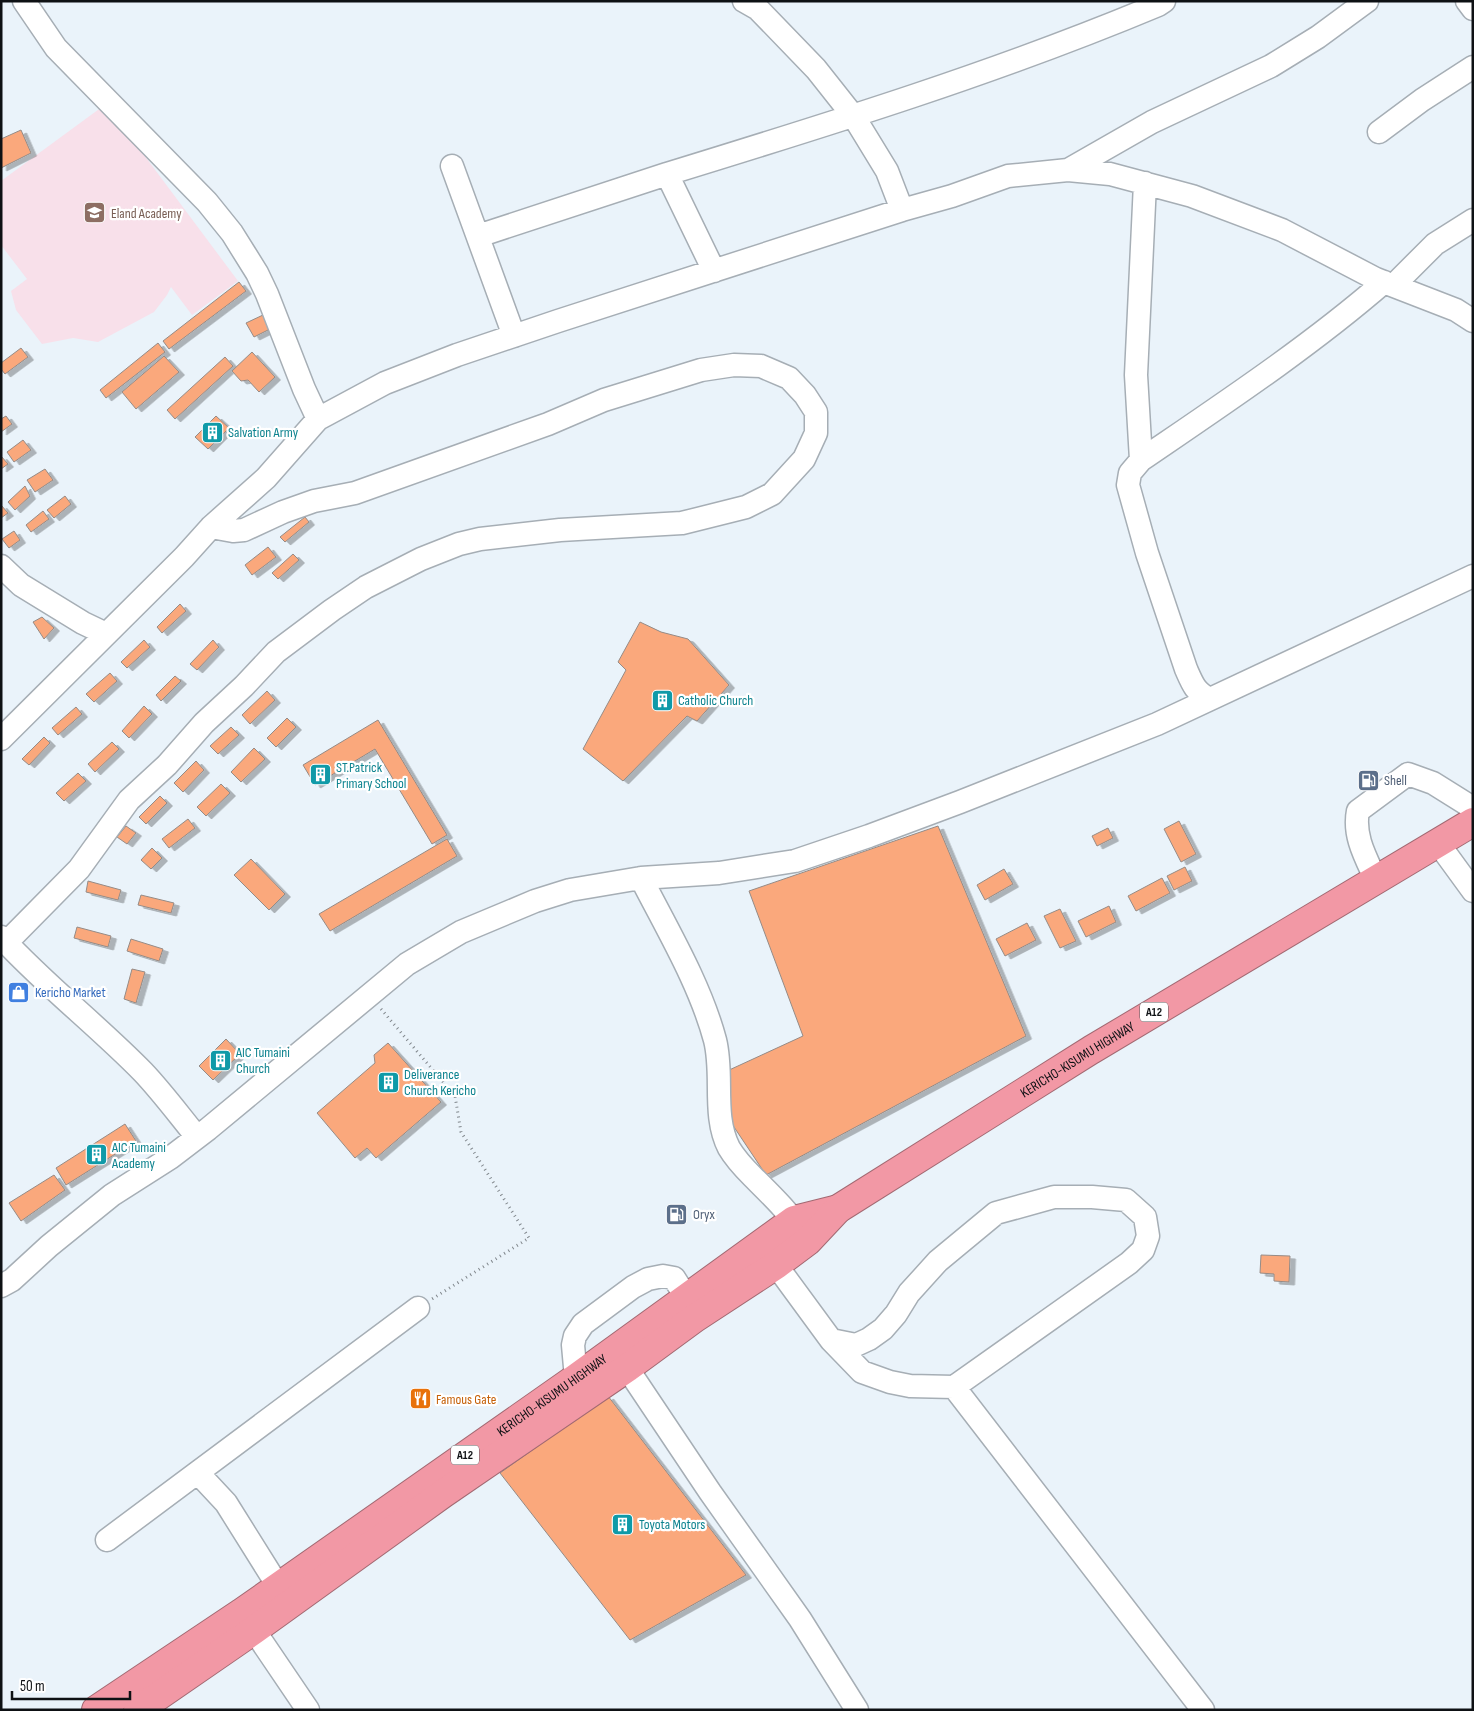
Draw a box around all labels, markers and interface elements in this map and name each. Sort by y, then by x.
school or university icon: Eland Academy [83,201,107,225]
place label: Eland Academy [111,205,182,222]
building icon: Salvation Army [200,420,224,444]
place label: Salvation Army [228,424,299,441]
building icon: Catholic Church [650,688,674,712]
place label: Catholic Church [678,692,753,709]
place label: ST.Patrick Primary School [336,759,406,792]
building icon: ST.Patrick Primary School [308,763,332,787]
fuel station icon: Shell [1356,768,1380,792]
place label: Shell [1384,772,1407,789]
shop icon: Kericho Market [7,980,31,1004]
place label: Kericho Market [35,984,106,1001]
road number: A12 [1140,1002,1168,1022]
street label: KERICHO-KISUMU HIGHWAY [1017,1018,1137,1101]
place label: AIC Tumaini Church [235,1044,290,1077]
building icon: AIC Tumaini Church [208,1048,232,1072]
place label: Deliverance Church Kericho [404,1066,476,1099]
building icon: Deliverance Church Kericho [376,1070,400,1094]
place label: AIC Tumaini Academy [111,1139,166,1172]
building icon: AIC Tumaini Academy [84,1143,108,1167]
fuel station icon: Oryx [665,1202,689,1226]
place label: Oryx [693,1206,715,1223]
street label: KERICHO-KISUMU HIGHWAY [493,1350,610,1440]
restaurant icon: Famous Gate [408,1387,432,1411]
place label: Famous Gate [436,1391,496,1408]
road number: A12 [451,1446,479,1464]
building icon: Toyota Motors [611,1512,635,1536]
place label: Toyota Motors [639,1516,705,1533]
scale bar [12,1668,130,1700]
text: 50 m [20,1677,45,1696]

